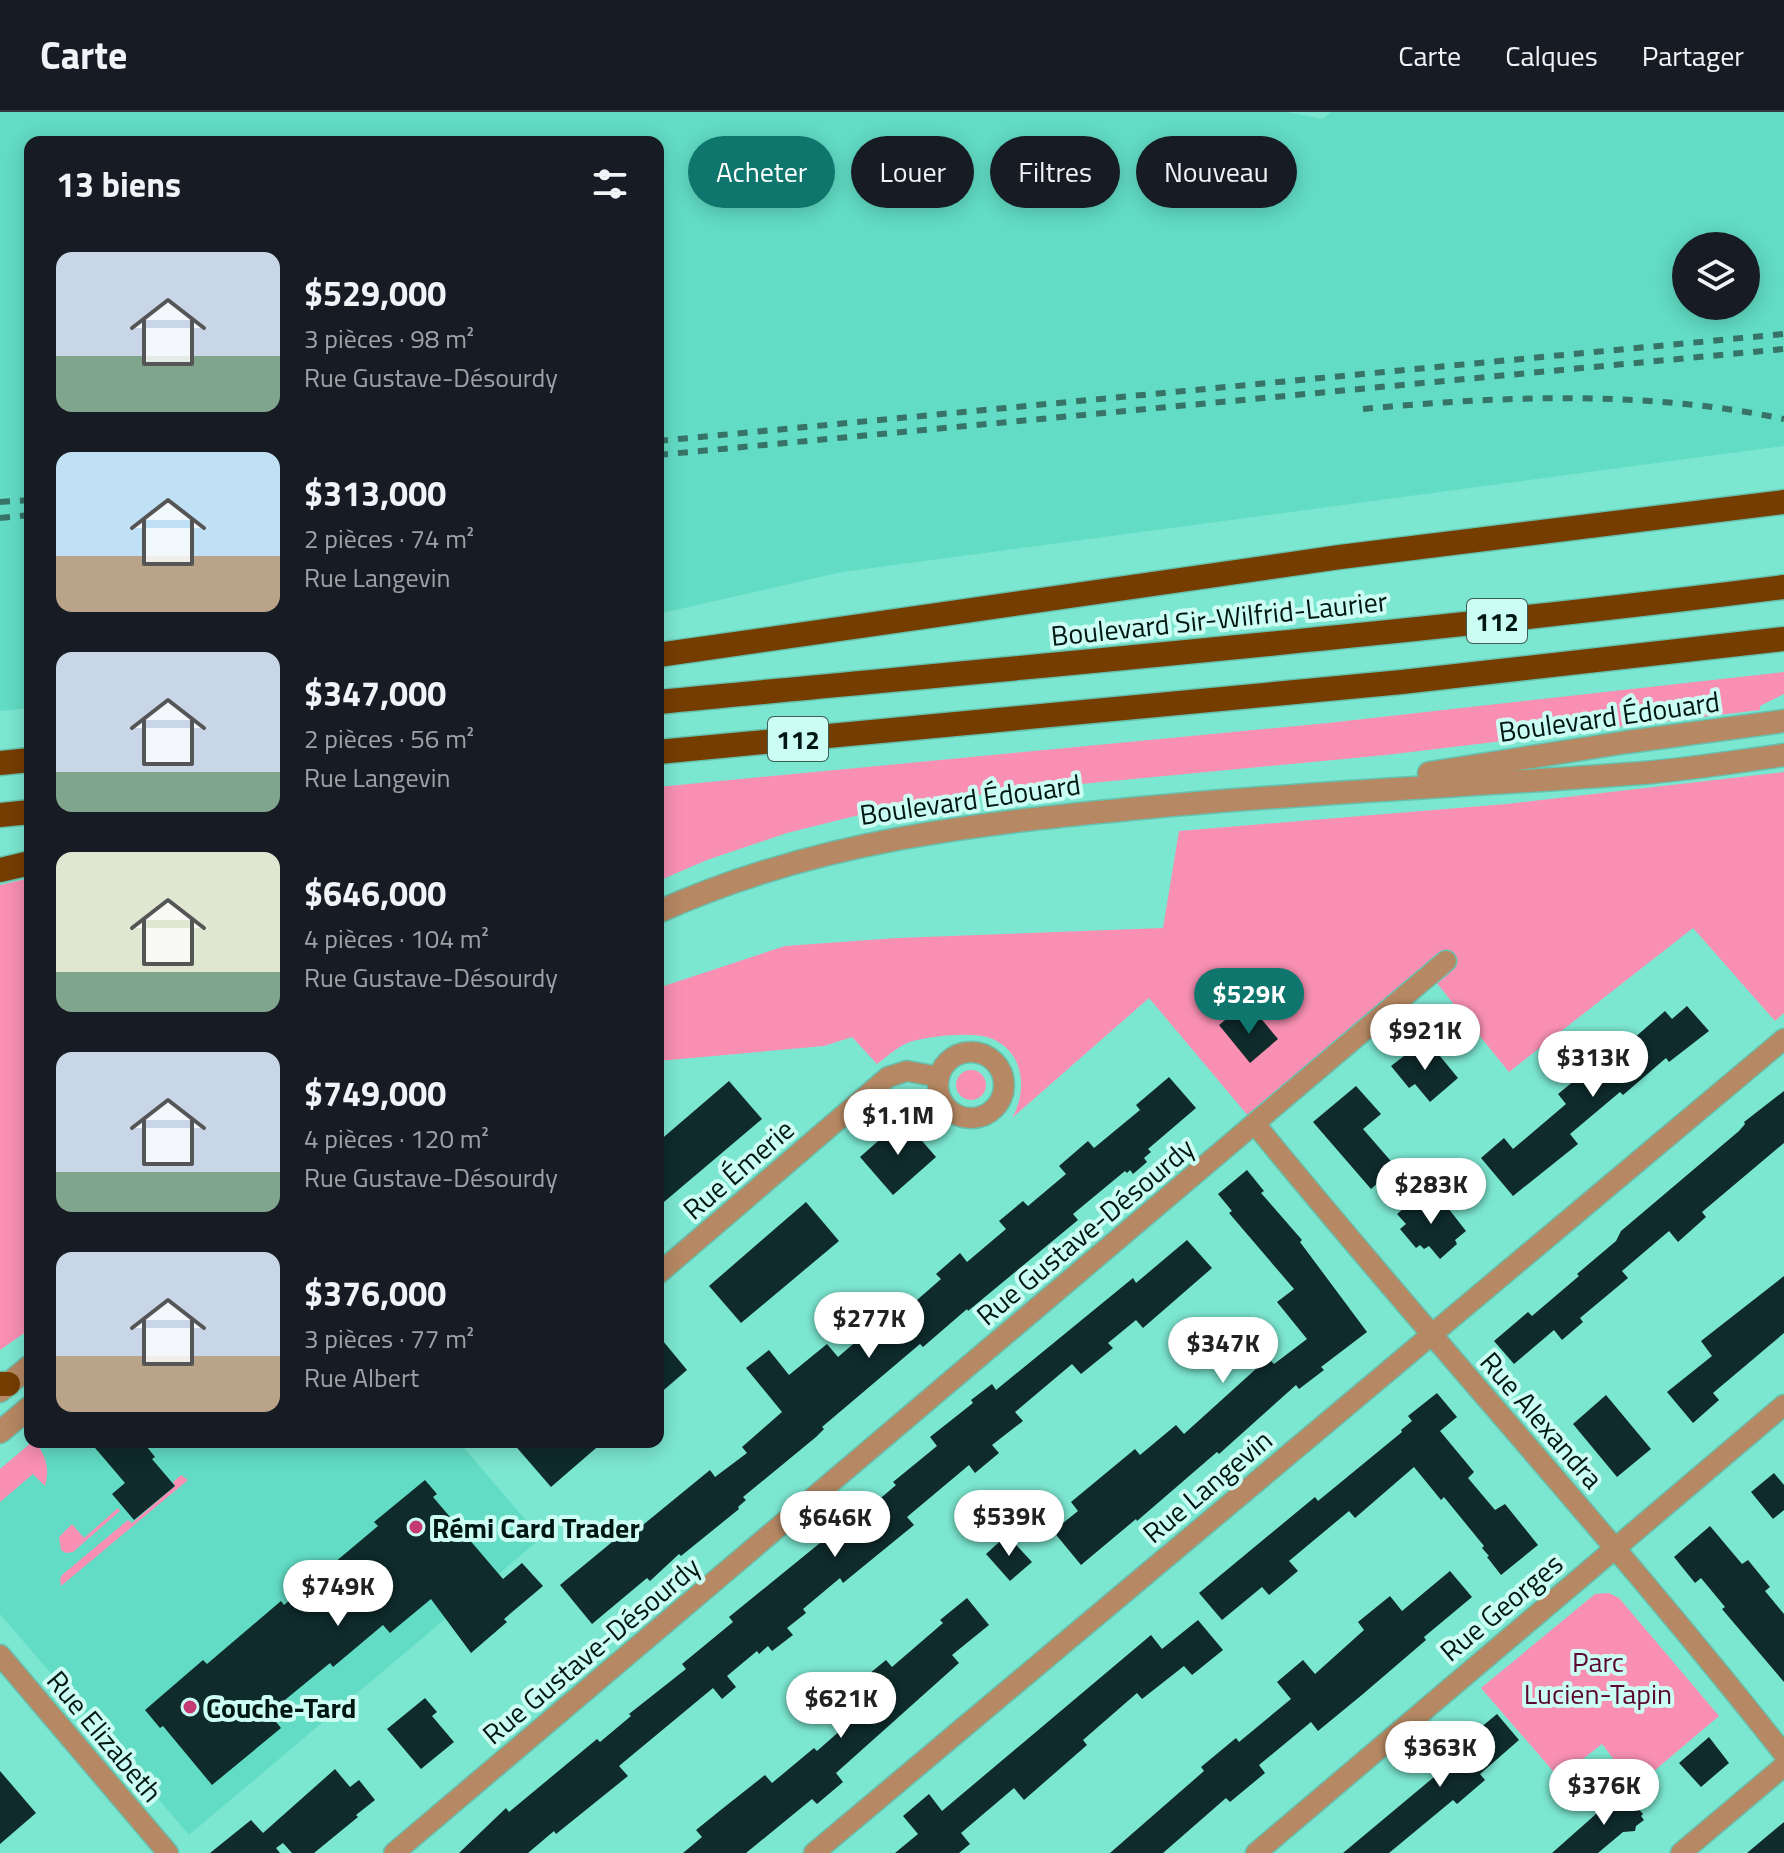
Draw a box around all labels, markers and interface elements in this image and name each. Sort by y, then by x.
text: Carte [40,26,127,84]
text: Carte [1398,34,1461,77]
text: Calques [1505,34,1598,77]
text: Partager [1642,34,1744,77]
chip: Acheter [688,136,835,208]
chip: Louer [851,136,974,208]
chip: Filtres [990,136,1120,208]
chip: Nouveau [1136,136,1297,208]
text: 13 biens [56,158,181,210]
icon: filters [588,162,632,206]
map controls [1672,232,1760,320]
button: layers [1672,232,1760,320]
text: $529,000 [304,267,446,319]
icon: home [120,284,216,380]
text: 3 pièces · 98 m² [304,319,474,358]
text: Rue Gustave-Désourdy [304,358,558,397]
text: $313,000 [304,467,446,519]
icon: home [120,484,216,580]
text: 2 pièces · 74 m² [304,519,474,558]
text: Rue Langevin [304,558,450,597]
street label: Boulevard Sir-Wilfrid-Laurier [1049,579,1390,657]
road number: 112 [1467,599,1527,643]
text: $347,000 [304,667,446,719]
street label: Boulevard Édouard [1496,679,1722,753]
icon: home [120,684,216,780]
road number: 112 [768,717,828,761]
text: 2 pièces · 56 m² [304,719,474,758]
text: Rue Langevin [304,758,450,797]
street label: Boulevard Édouard [857,762,1083,836]
text: $646,000 [304,867,446,919]
icon: home [120,884,216,980]
text: 4 pièces · 104 m² [304,919,489,958]
text: Rue Gustave-Désourdy [304,958,558,997]
pin: $529K [1193,968,1305,1036]
text: $529K [1212,974,1286,1013]
pin: $921K [1369,1004,1481,1072]
text: $921K [1388,1010,1462,1049]
pin: $313K [1537,1031,1649,1099]
text: $313K [1556,1037,1630,1076]
text: $749,000 [304,1067,446,1119]
icon: home [120,1084,216,1180]
pin: $1.1M [842,1089,954,1157]
text: $1.1M [862,1095,934,1134]
street label: Rue Émerie [673,1108,803,1230]
text: 4 pièces · 120 m² [304,1119,489,1158]
street label: Rue Gustave-Désourdy [966,1127,1204,1335]
text: Rue Gustave-Désourdy [304,1158,558,1197]
pin: $283K [1375,1158,1487,1226]
text: $283K [1394,1164,1468,1203]
text: $376,000 [304,1267,446,1319]
icon: home [120,1284,216,1380]
pin: $277K [813,1292,925,1360]
text: $277K [832,1298,906,1337]
pin: $347K [1167,1317,1279,1385]
text: 3 pièces · 77 m² [304,1319,474,1358]
text: $347K [1186,1323,1260,1362]
street label: Rue Alexandra [1470,1342,1614,1498]
text: Rue Albert [304,1358,419,1397]
street label: Rue Langevin [1133,1419,1281,1553]
pin: $539K [953,1490,1065,1558]
pin: $646K [779,1491,891,1559]
text: $539K [972,1496,1046,1535]
text: $646K [798,1497,872,1536]
place label: Rémi Card Trader [432,1506,640,1549]
marker: Rémi Card Trader [407,1518,425,1536]
street label: Rue Georges [1430,1542,1572,1672]
street label: Rue Gustave-Désourdy [472,1546,710,1754]
pin: $749K [282,1560,394,1628]
text: $749K [301,1566,375,1605]
park label: Parc Lucien-Tapin [1524,1640,1672,1715]
street label: Rue Elizabeth [37,1661,173,1811]
pin: $621K [785,1672,897,1740]
text: $621K [804,1678,878,1717]
place label: Couche-Tard [206,1686,356,1729]
marker: Couche-Tard [181,1698,199,1716]
pin: $363K [1384,1721,1496,1789]
text: $363K [1403,1727,1477,1766]
pin: $376K [1548,1759,1660,1827]
text: $376K [1567,1765,1641,1804]

